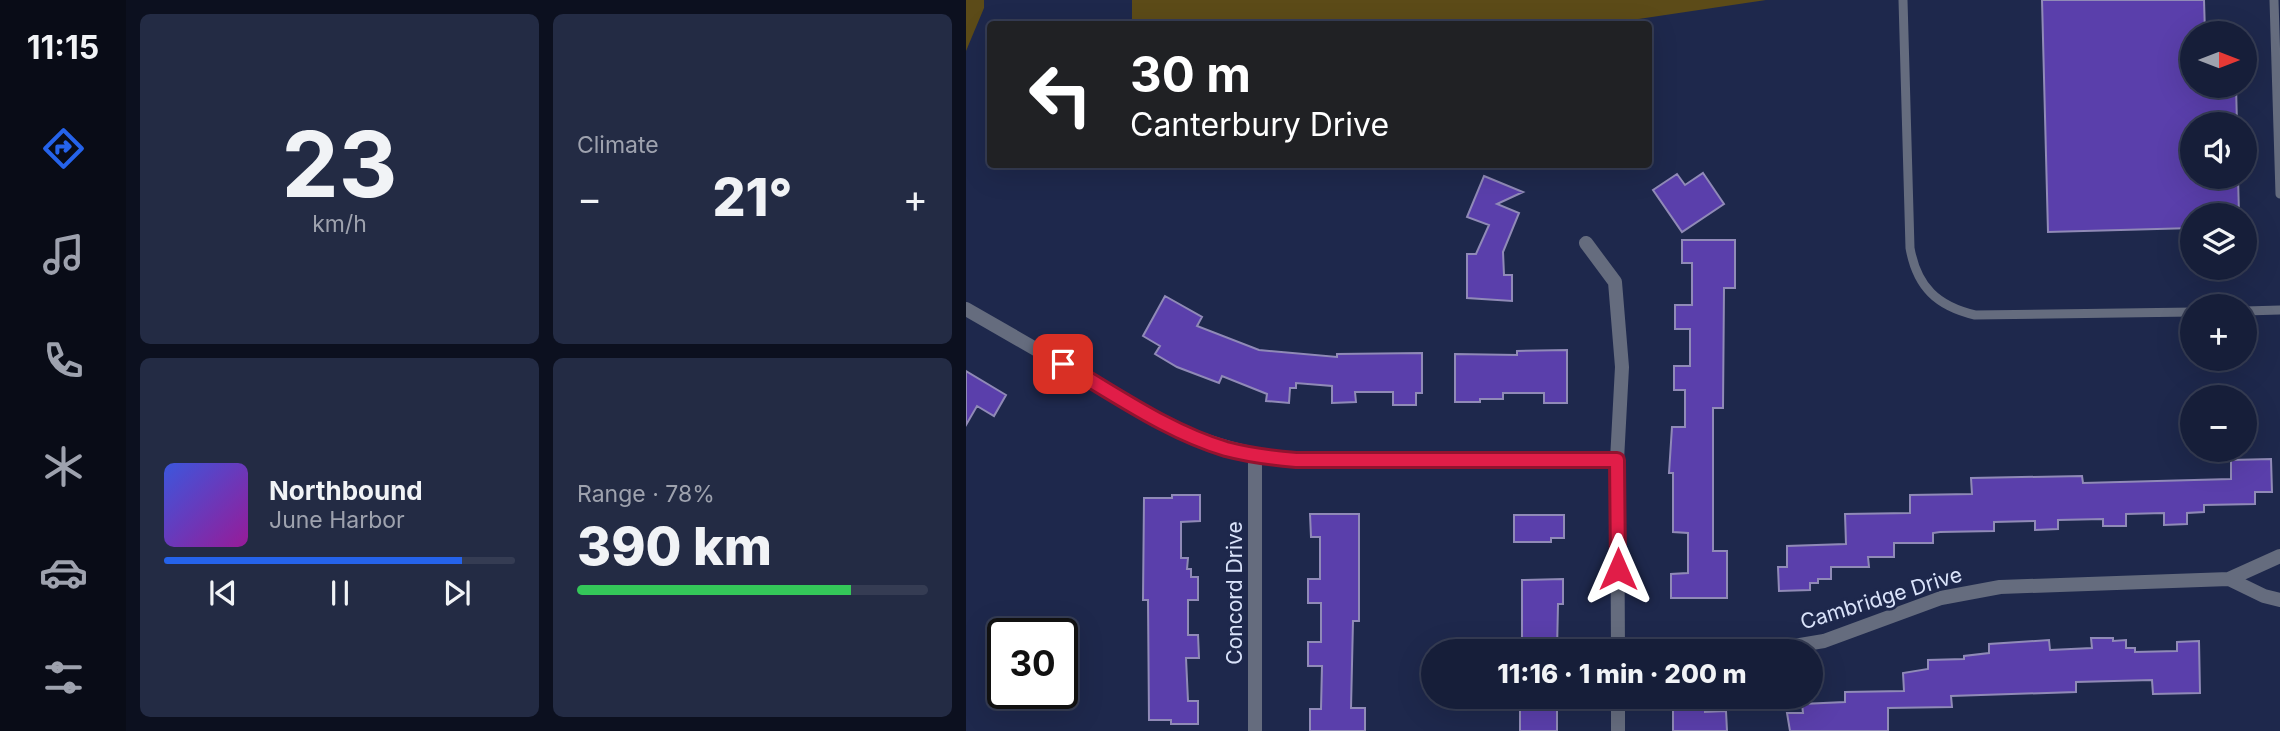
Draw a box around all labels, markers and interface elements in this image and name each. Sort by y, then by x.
north arrow [2180,21,2258,98]
map controls [2180,21,2257,462]
text: 11:15 [27,28,99,67]
text: 30 m [1130,45,1251,104]
icon: left [1015,49,1106,140]
text: Canterbury Drive [1130,105,1389,144]
text: 23 [281,109,398,219]
button: sound [2180,112,2257,189]
icon: directions [39,124,88,173]
text: Climate [577,131,659,159]
text: 21° [712,166,793,229]
text: − [577,175,602,221]
text: + [903,175,928,221]
button: layers [2180,203,2257,280]
text: km/h [312,210,367,238]
icon: music [39,230,88,279]
button: + [2180,294,2257,371]
pin [1033,334,1093,394]
icon: phone [39,336,88,385]
icon: arrive [1044,345,1082,383]
button: − [2180,385,2257,462]
icon: climate [39,442,88,491]
text: Northbound [269,475,423,506]
text: Range · 78% [577,480,715,508]
text: June Harbor [269,506,405,534]
text: 390 km [577,515,772,578]
street label: Concord Drive [1222,521,1247,665]
position arrow [1581,532,1655,606]
icon: car [39,548,88,597]
street label: Cambridge Drive [1797,562,1965,634]
icon: previous [204,574,242,612]
icon: pause [321,574,359,612]
icon: next [438,574,476,612]
speed limit sign: 30 [987,618,1078,709]
icon: filters [39,653,88,702]
text: 11:16 · 1 min · 200 m [1497,658,1747,689]

